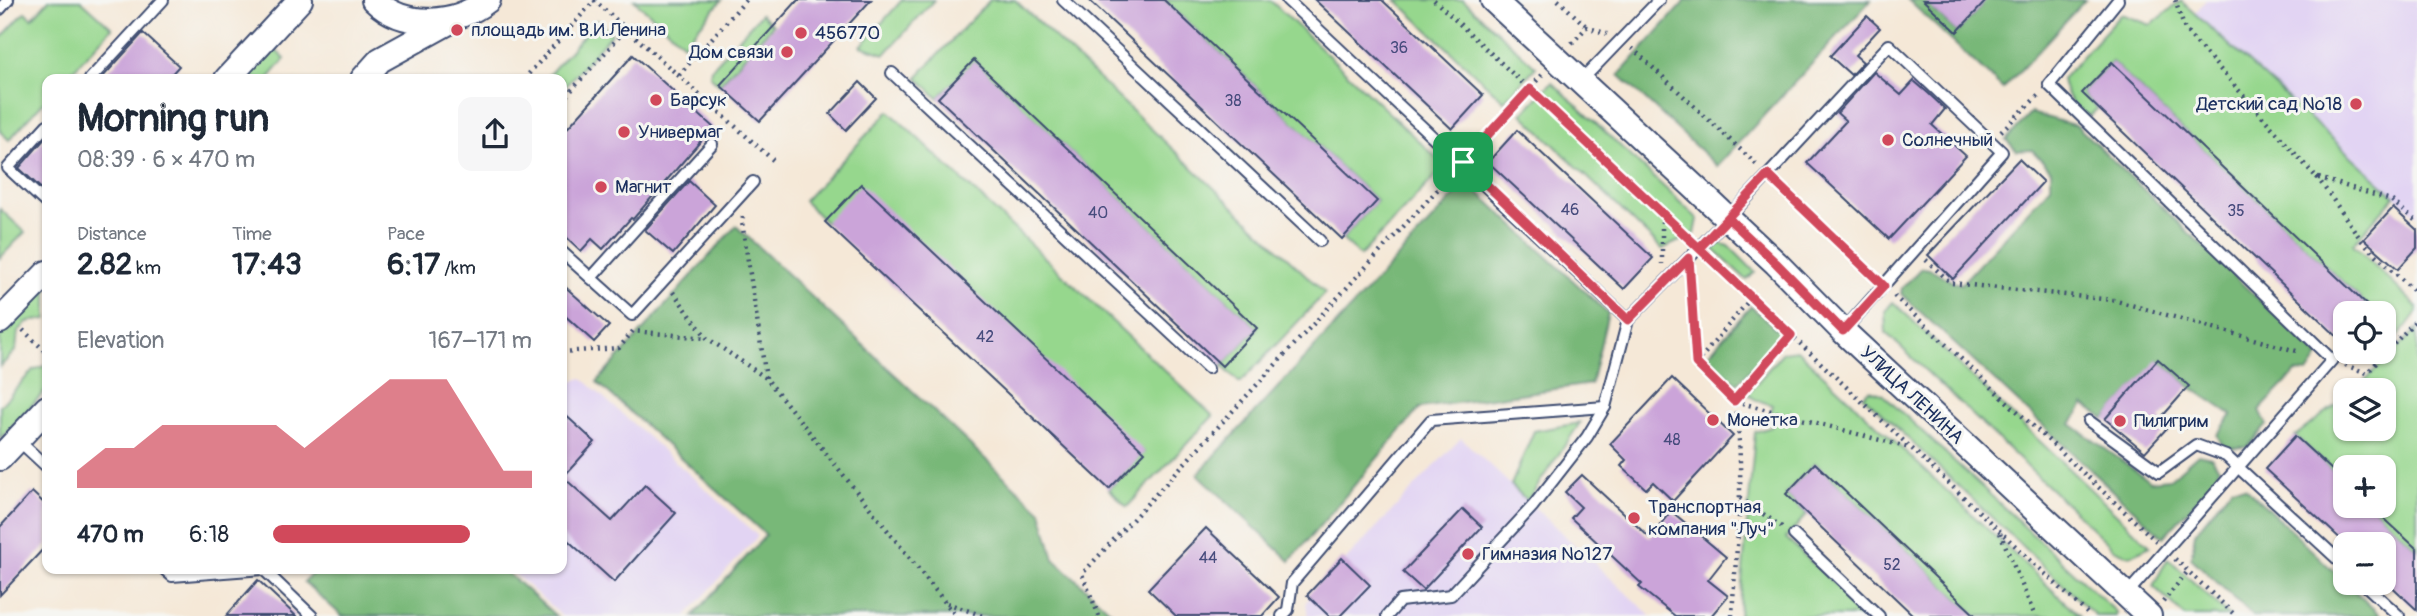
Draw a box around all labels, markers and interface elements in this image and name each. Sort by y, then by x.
place label: площадь им. В.И.Ленина [471,18,666,42]
place label: 456770 [815,21,880,45]
marker: площадь им. В.И.Ленина [449,22,465,38]
marker: 456770 [793,25,809,41]
house number: 36 [1390,38,1408,58]
place label: Дом связи [688,40,774,64]
marker: Дом связи [779,44,795,60]
place label: Барсук [670,88,727,112]
house number: 38 [1225,91,1242,111]
marker: Барсук [648,92,664,108]
place label: Детский сад №18 [2195,92,2342,116]
text: Morning run [77,95,269,143]
marker: Детский сад №18 [2348,96,2364,112]
button: share [458,97,532,171]
place label: Универмаг [638,120,723,144]
marker: Универмаг [616,124,632,140]
place label: Солнечный [1902,128,1993,152]
pin [1433,132,1493,192]
marker: Солнечный [1880,132,1896,148]
icon: arrive [1444,143,1482,181]
text: 08:39 · 6 × 470 m [77,145,255,174]
place label: Магнит [615,175,672,199]
marker: Магнит [593,179,609,195]
house number: 46 [1561,200,1579,220]
house number: 35 [2227,201,2245,221]
house number: 40 [1088,203,1108,223]
text: Distance [77,222,146,246]
text: Time [232,222,272,246]
text: Pace [387,222,425,246]
text: 2.82 [77,246,132,283]
text: 17:43 [232,246,302,283]
text: 6:17 [387,246,440,283]
text: km [132,256,161,280]
text: /km [440,256,476,280]
map controls [2333,301,2396,595]
button: locate [2333,301,2396,364]
text: Elevation [77,326,165,355]
text: 167–171 m [429,326,532,355]
house number: 42 [976,327,994,347]
street label: УЛИЦА ЛЕНИНА [1855,341,1969,449]
button: layers [2333,378,2396,441]
place label: Монетка [1727,408,1798,432]
place label: Пилигрим [2134,409,2209,433]
marker: Монетка [1705,412,1721,428]
marker: Пилигрим [2112,413,2128,429]
house number: 48 [1663,430,1681,450]
button: + [2333,455,2396,518]
place label: Транспортная компания "Луч" [1648,495,1775,541]
marker: Транспортная компания "Луч" [1626,510,1642,526]
text: 470 m [77,520,144,549]
text: 6:18 [189,520,229,549]
button: − [2333,532,2396,595]
place label: Гимназия №127 [1482,542,1612,566]
marker: Гимназия №127 [1460,546,1476,562]
house number: 44 [1199,548,1217,568]
house number: 52 [1883,555,1901,575]

